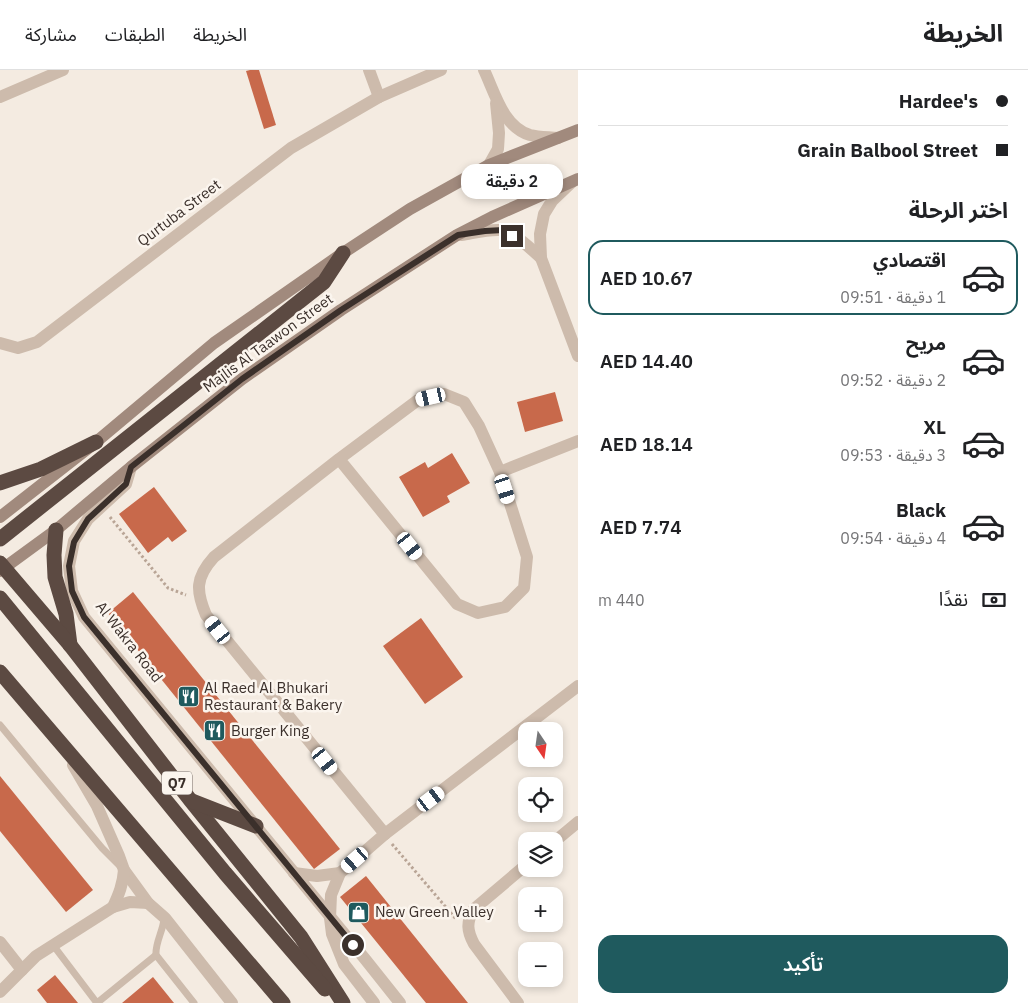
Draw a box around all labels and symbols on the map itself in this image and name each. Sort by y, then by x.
callout: 2 دقيقة [461,164,563,198]
street label: Qurtuba Street [133,175,224,250]
route end [501,225,523,247]
street label: Majlis Al Taawon Street [199,289,337,396]
car [414,386,447,408]
car [493,472,516,506]
car [394,530,425,562]
street label: Al Wakra Road [92,597,167,686]
car [202,614,233,646]
place label: Al Raed Al Bhukari Restaurant & Bakery [204,678,343,714]
restaurant icon: Al Raed Al Bhukari Restaurant & Bakery [176,685,200,709]
restaurant icon: Burger King [203,719,227,743]
place label: Burger King [231,721,309,740]
north arrow [518,722,562,768]
car [309,745,340,777]
road number: Q7 [162,771,192,794]
car [414,784,447,814]
car [338,844,371,876]
shop icon: New Green Valley [347,900,371,924]
place label: New Green Valley [375,902,494,921]
route start [342,934,364,956]

